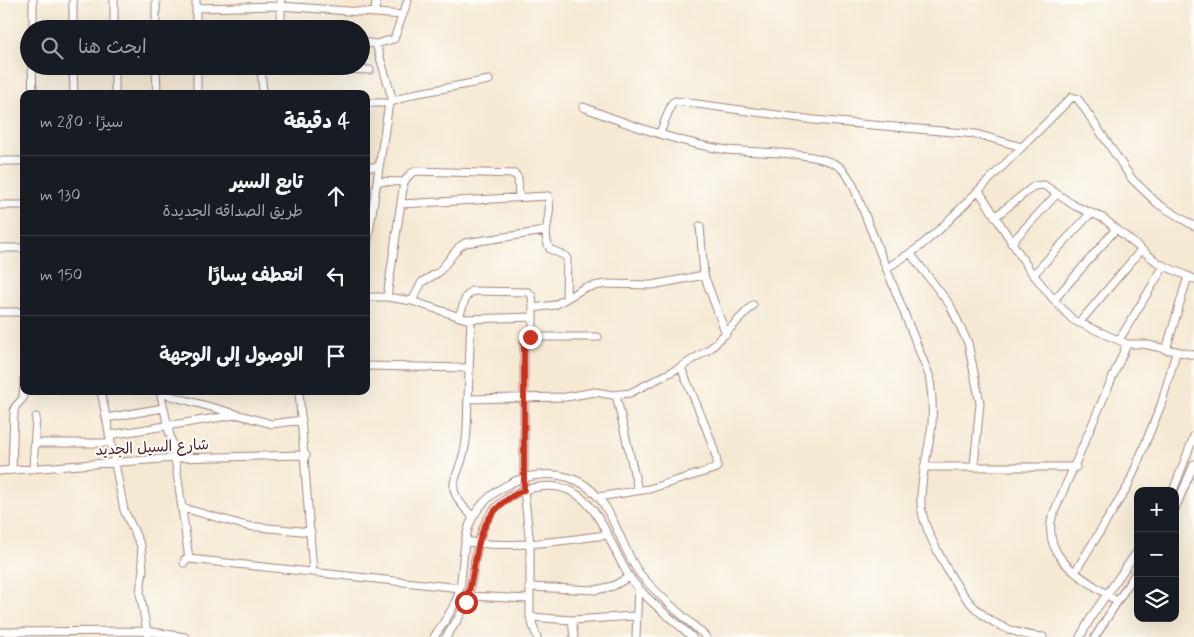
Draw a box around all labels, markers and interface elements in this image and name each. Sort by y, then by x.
search box [20,20,370,75]
icon: search [38,34,66,62]
text: ابحث هنا [78,35,147,60]
text: 4 دقيقة [284,108,350,136]
text: سيرًا · 280 m [40,112,123,133]
text: تابع السير [230,170,303,195]
icon: ahead [322,182,350,210]
text: 130 m [40,185,81,206]
text: طريق الصداقه الجديدة [163,201,303,222]
icon: left [322,262,350,290]
text: انعطف يسارًا [208,263,303,288]
text: 150 m [40,265,82,286]
route end [519,326,542,349]
icon: arrive [322,342,350,370]
text: الوصول إلى الوجهة [159,343,303,368]
street label: شارع السيل الجديد [95,435,209,461]
map controls [1134,487,1179,622]
button: + [1134,487,1179,532]
button: − [1134,532,1179,577]
button: layers [1134,577,1179,622]
route start [455,591,478,614]

